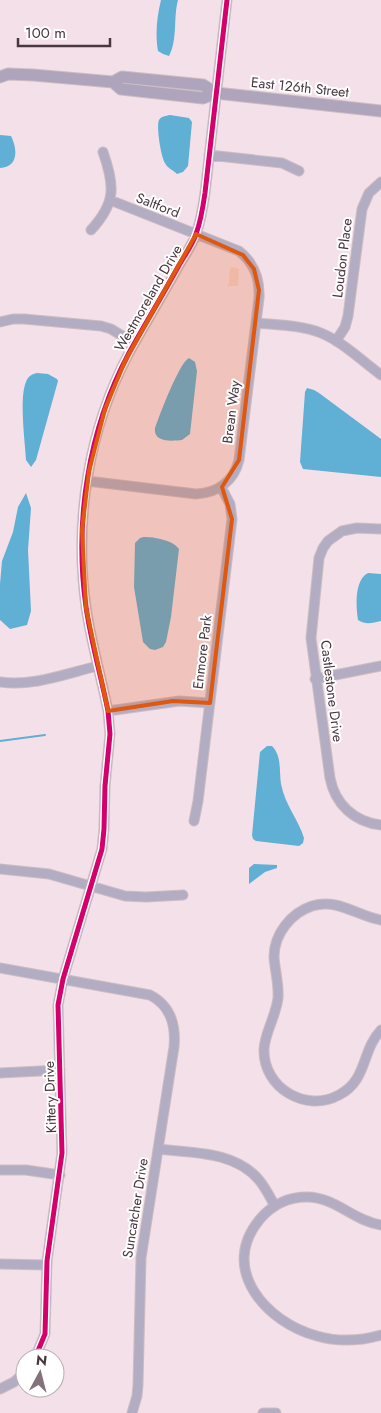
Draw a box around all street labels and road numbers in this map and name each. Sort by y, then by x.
street label: East 126th Street [250,72,351,102]
street label: Saltford [133,188,183,222]
street label: Loudon Place [327,217,357,299]
street label: Westmoreland Drive [109,241,187,355]
street label: Brean Way [217,379,245,445]
street label: Enmore Park [188,613,217,690]
street label: Castlestone Drive [316,639,348,743]
street label: Kittery Drive [39,1061,61,1133]
street label: Suncatcher Drive [117,1157,153,1259]

